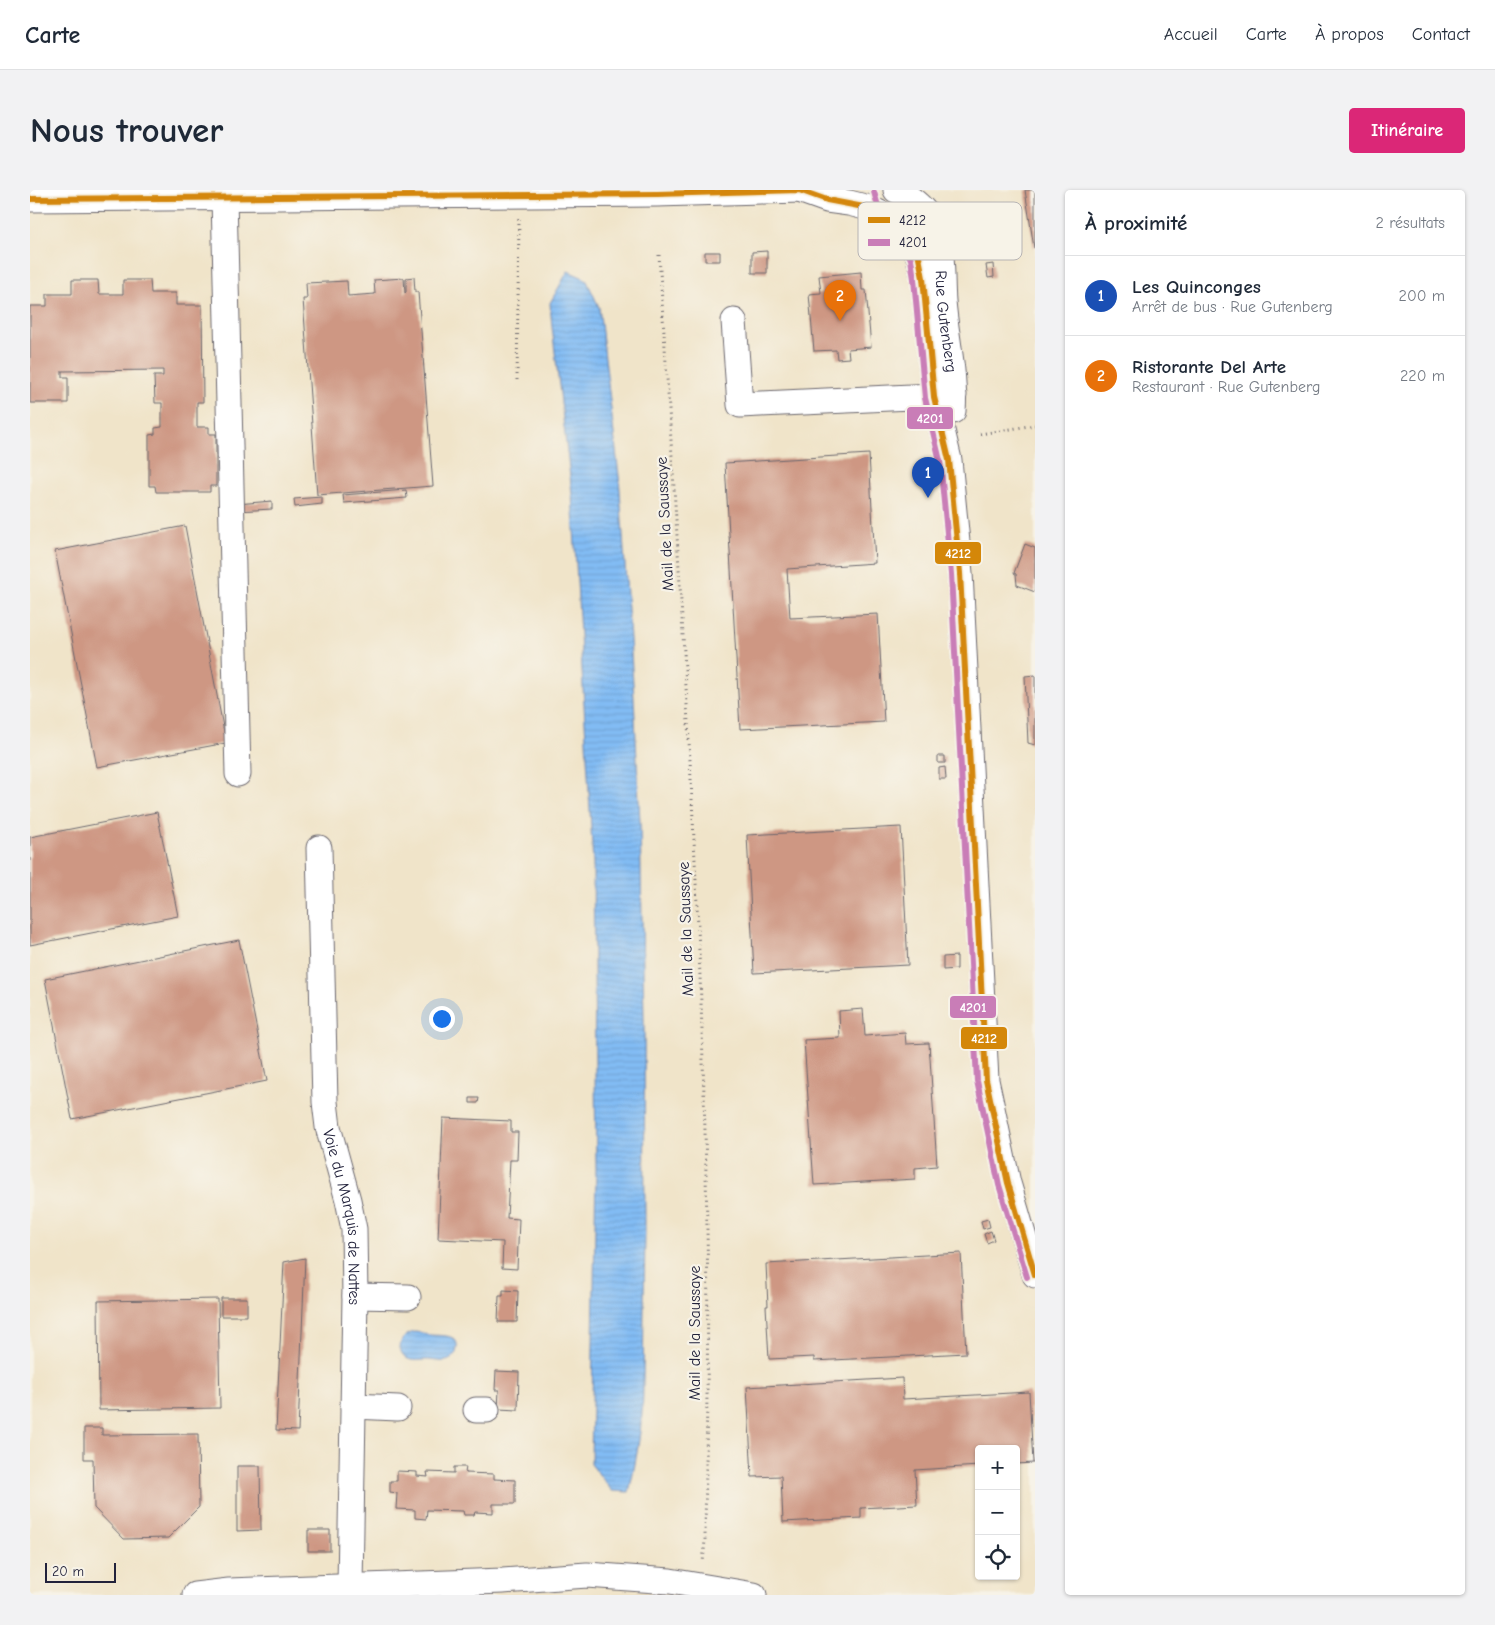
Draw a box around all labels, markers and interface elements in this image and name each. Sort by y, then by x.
text: Carte [25,21,80,49]
text: Accueil [1164,24,1218,45]
text: Carte [1246,24,1287,45]
text: À propos [1315,24,1384,45]
text: Contact [1412,24,1470,45]
button: Itinéraire [1349,108,1465,153]
text: Nous trouver [30,110,223,151]
legend [858,202,1022,260]
text: À proximité [1085,211,1187,235]
text: 4212 [899,212,926,229]
text: 2 résultats [1375,214,1445,232]
text: 4201 [899,234,927,251]
street label: Rue Gutenberg [932,270,960,374]
text: Les Quinconges [1132,276,1261,298]
pin: 2 [824,280,856,321]
text: 1 [1098,287,1104,305]
text: 200 m [1399,287,1445,305]
text: Arrêt de bus · Rue Gutenberg [1132,298,1333,316]
text: Ristorante Del Arte [1132,356,1286,378]
text: 2 [1097,367,1105,385]
text: 220 m [1400,367,1445,385]
text: Restaurant · Rue Gutenberg [1132,378,1320,396]
line badge: 4201 [906,406,954,430]
text: 4201 [916,410,944,427]
street label: Mail de la Saussaye [652,456,678,592]
pin: 1 [912,457,944,498]
line badge: 4212 [934,541,982,565]
text: 4212 [945,545,971,562]
street label: Mail de la Saussaye [675,861,697,997]
line badge: 4201 [949,995,997,1019]
text: 4201 [959,999,987,1016]
your location [429,1006,455,1032]
line badge: 4212 [960,1026,1008,1050]
text: 4212 [971,1030,997,1047]
street label: Voie du Marquis de Nattes [319,1127,363,1305]
street label: Mail de la Saussaye [686,1266,704,1400]
map controls [975,1445,1020,1580]
button: + [975,1445,1020,1490]
button: − [975,1490,1020,1535]
button: locate [975,1535,1020,1580]
scale bar [45,1560,116,1583]
text: 20 m [52,1563,84,1580]

